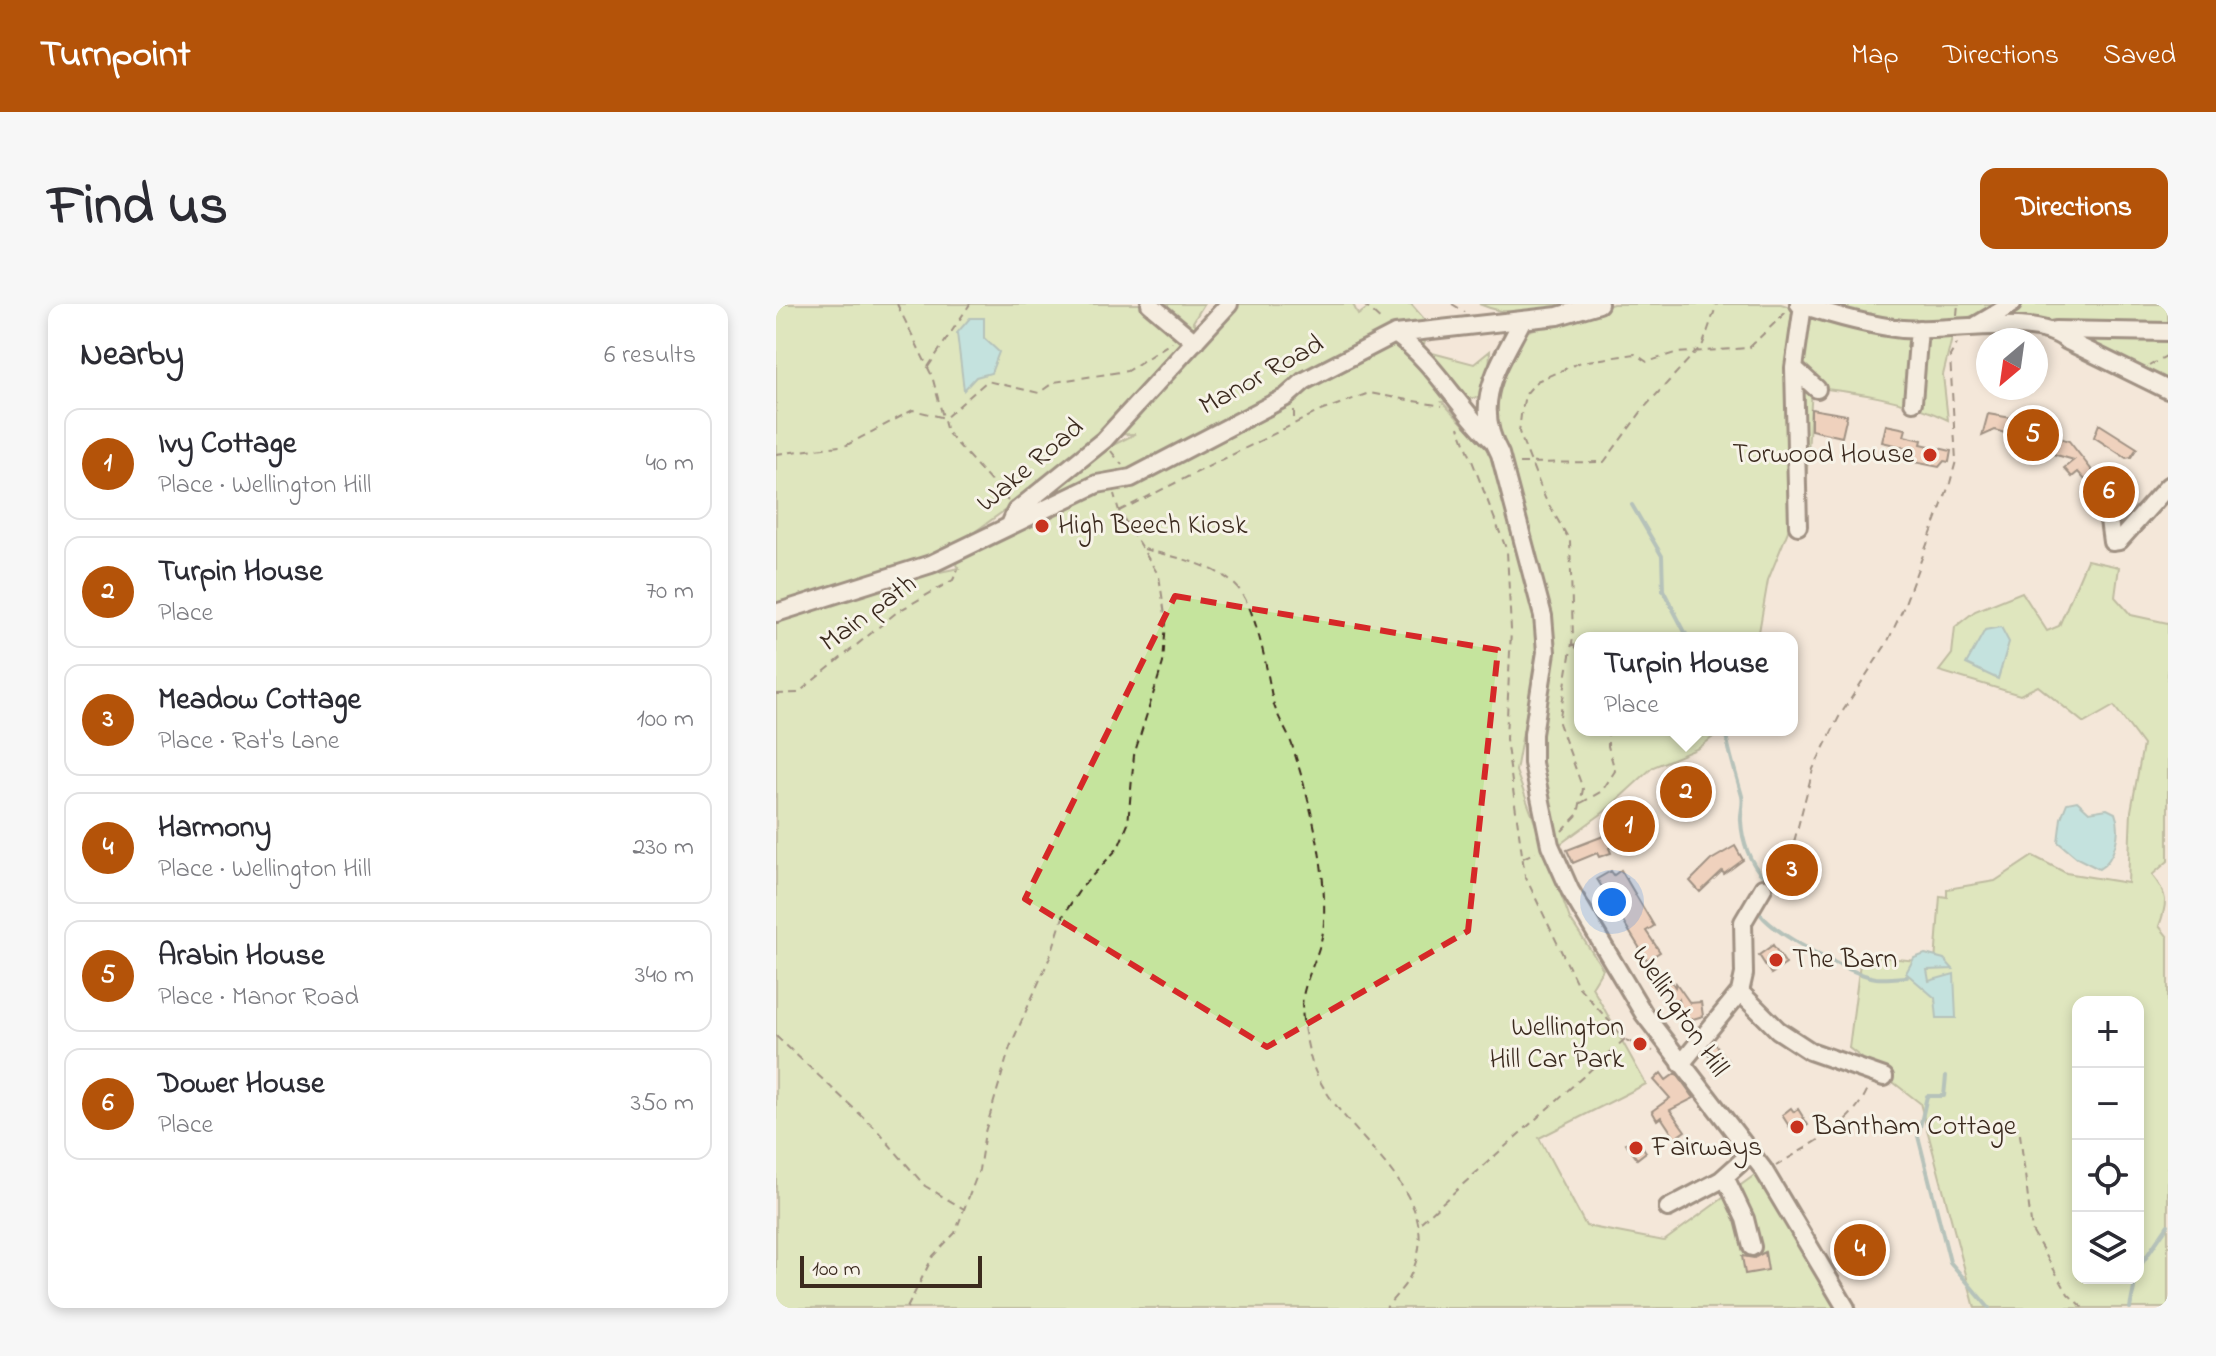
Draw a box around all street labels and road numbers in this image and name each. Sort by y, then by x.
street label: Manor Road [1192,325,1332,427]
street label: Wake Road [968,408,1094,523]
street label: Main path [812,565,926,663]
street label: Wellington Hill [1620,938,1738,1086]

